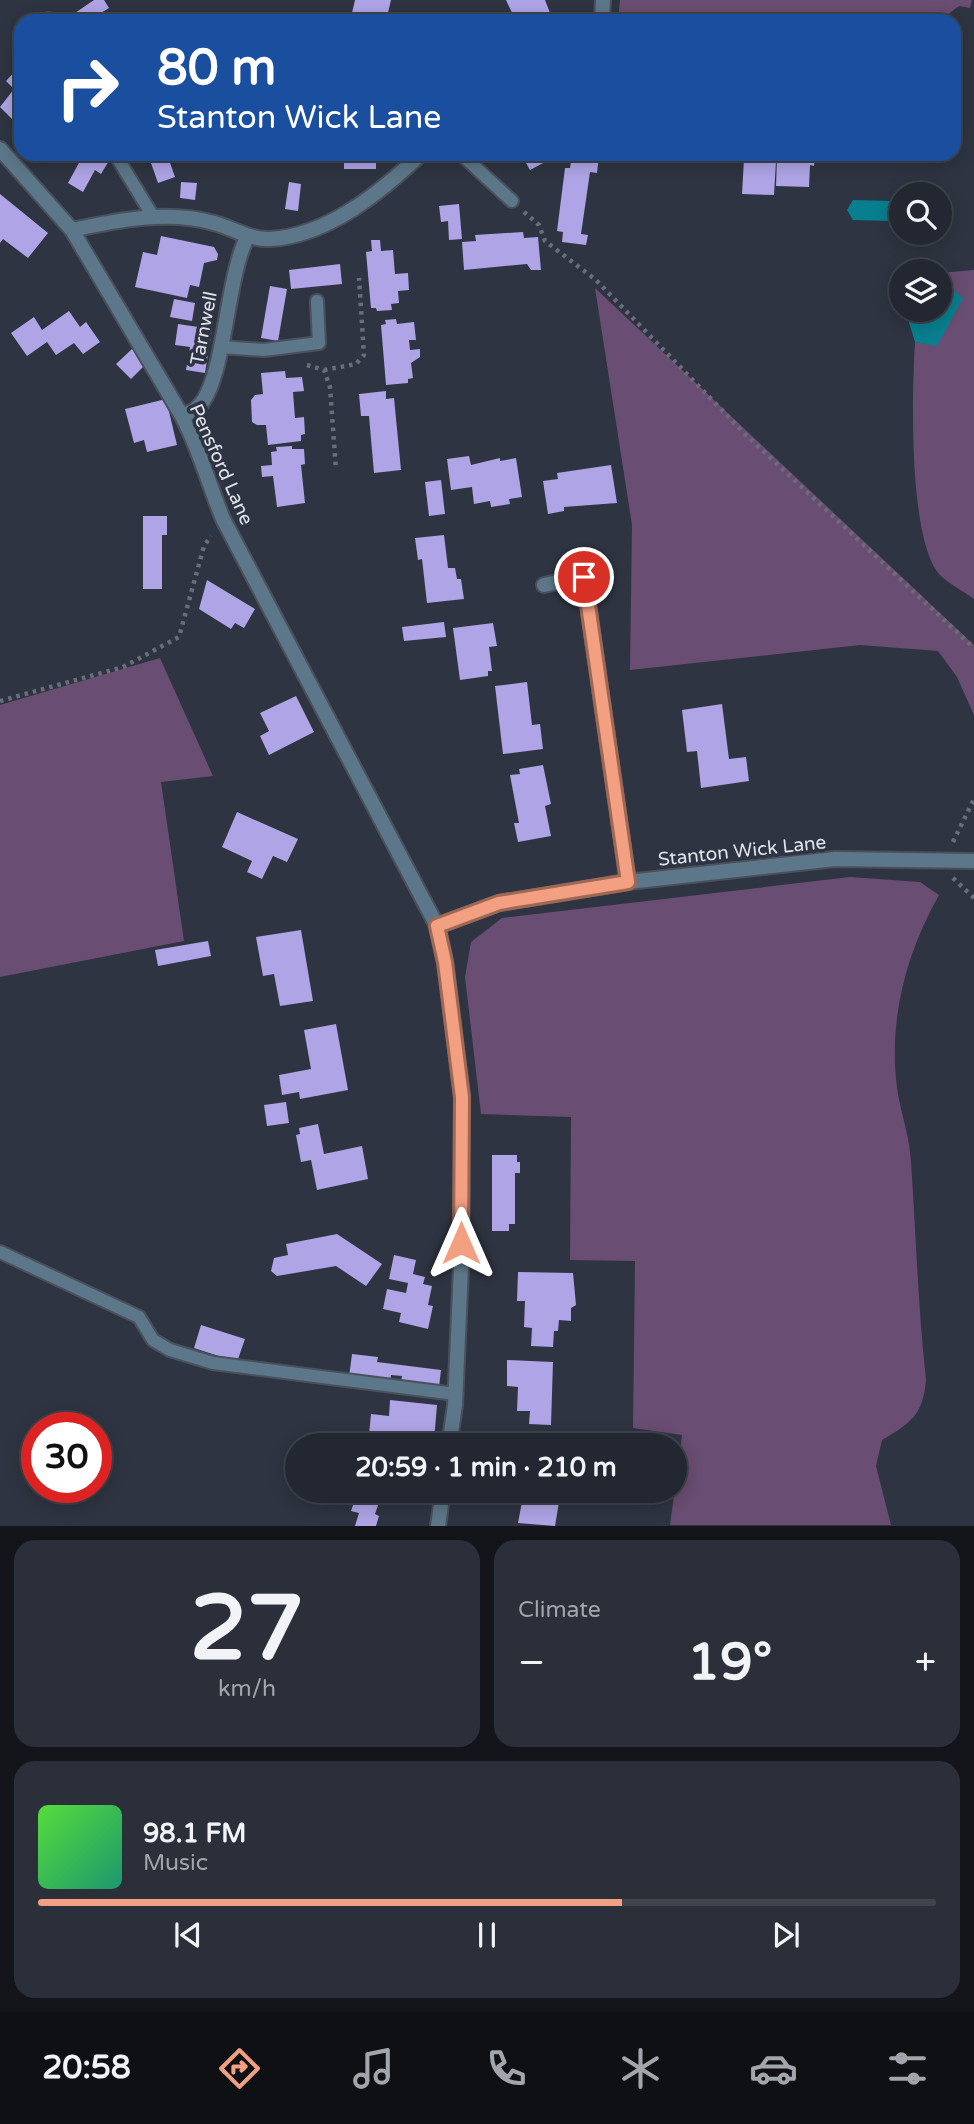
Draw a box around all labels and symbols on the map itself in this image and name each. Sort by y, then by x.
street label: Tarnwell [186,290,222,367]
street label: Pensford Lane [185,401,258,528]
pin [554,547,614,607]
street label: Stanton Wick Lane [657,831,827,871]
position arrow [424,1206,498,1280]
speed limit sign: 30 [21,1412,112,1503]

